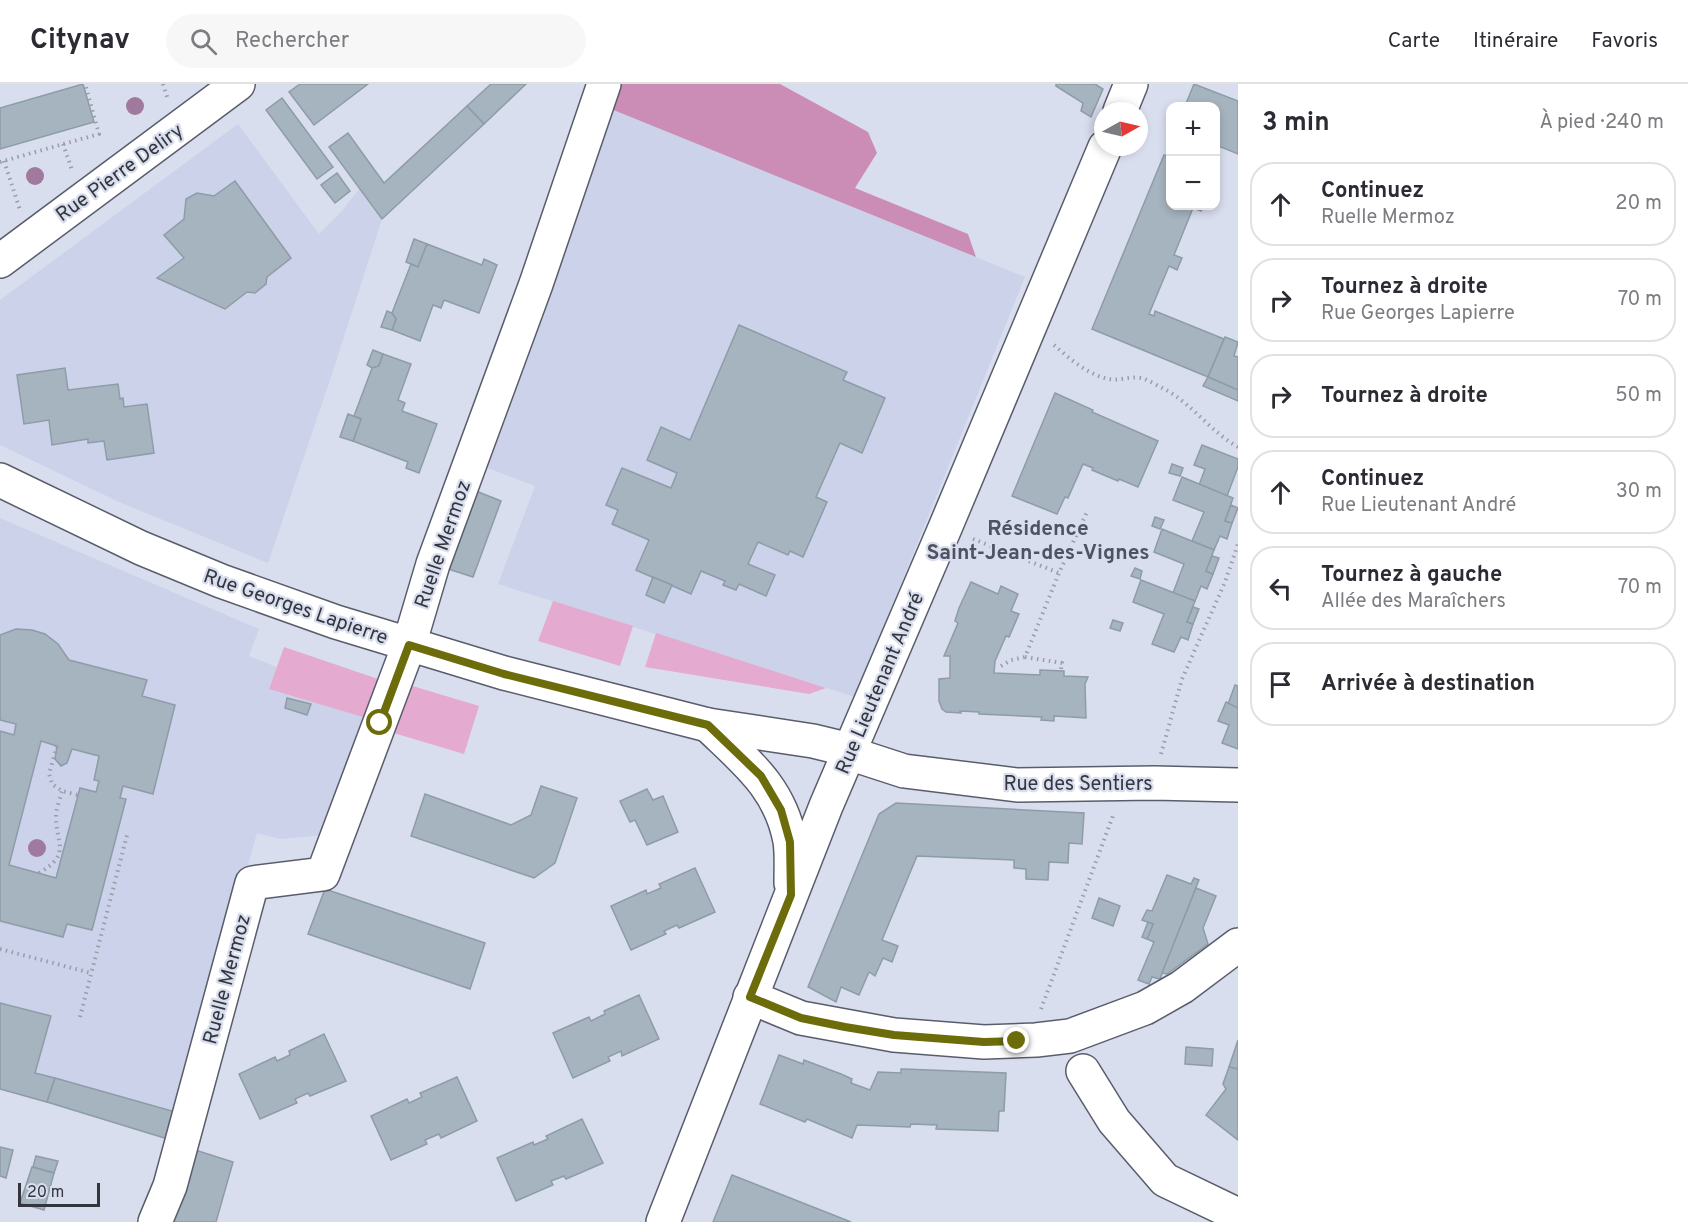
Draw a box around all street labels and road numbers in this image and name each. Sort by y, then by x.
street label: Rue Pierre Deliry [51,119,189,229]
street label: Ruelle Mermoz [410,477,478,612]
street label: Rue Georges Lapierre [200,564,391,652]
street label: Rue Lieutenant André [831,589,931,779]
street label: Rue des Sentiers [1003,772,1153,798]
street label: Ruelle Mermoz [198,911,258,1048]

